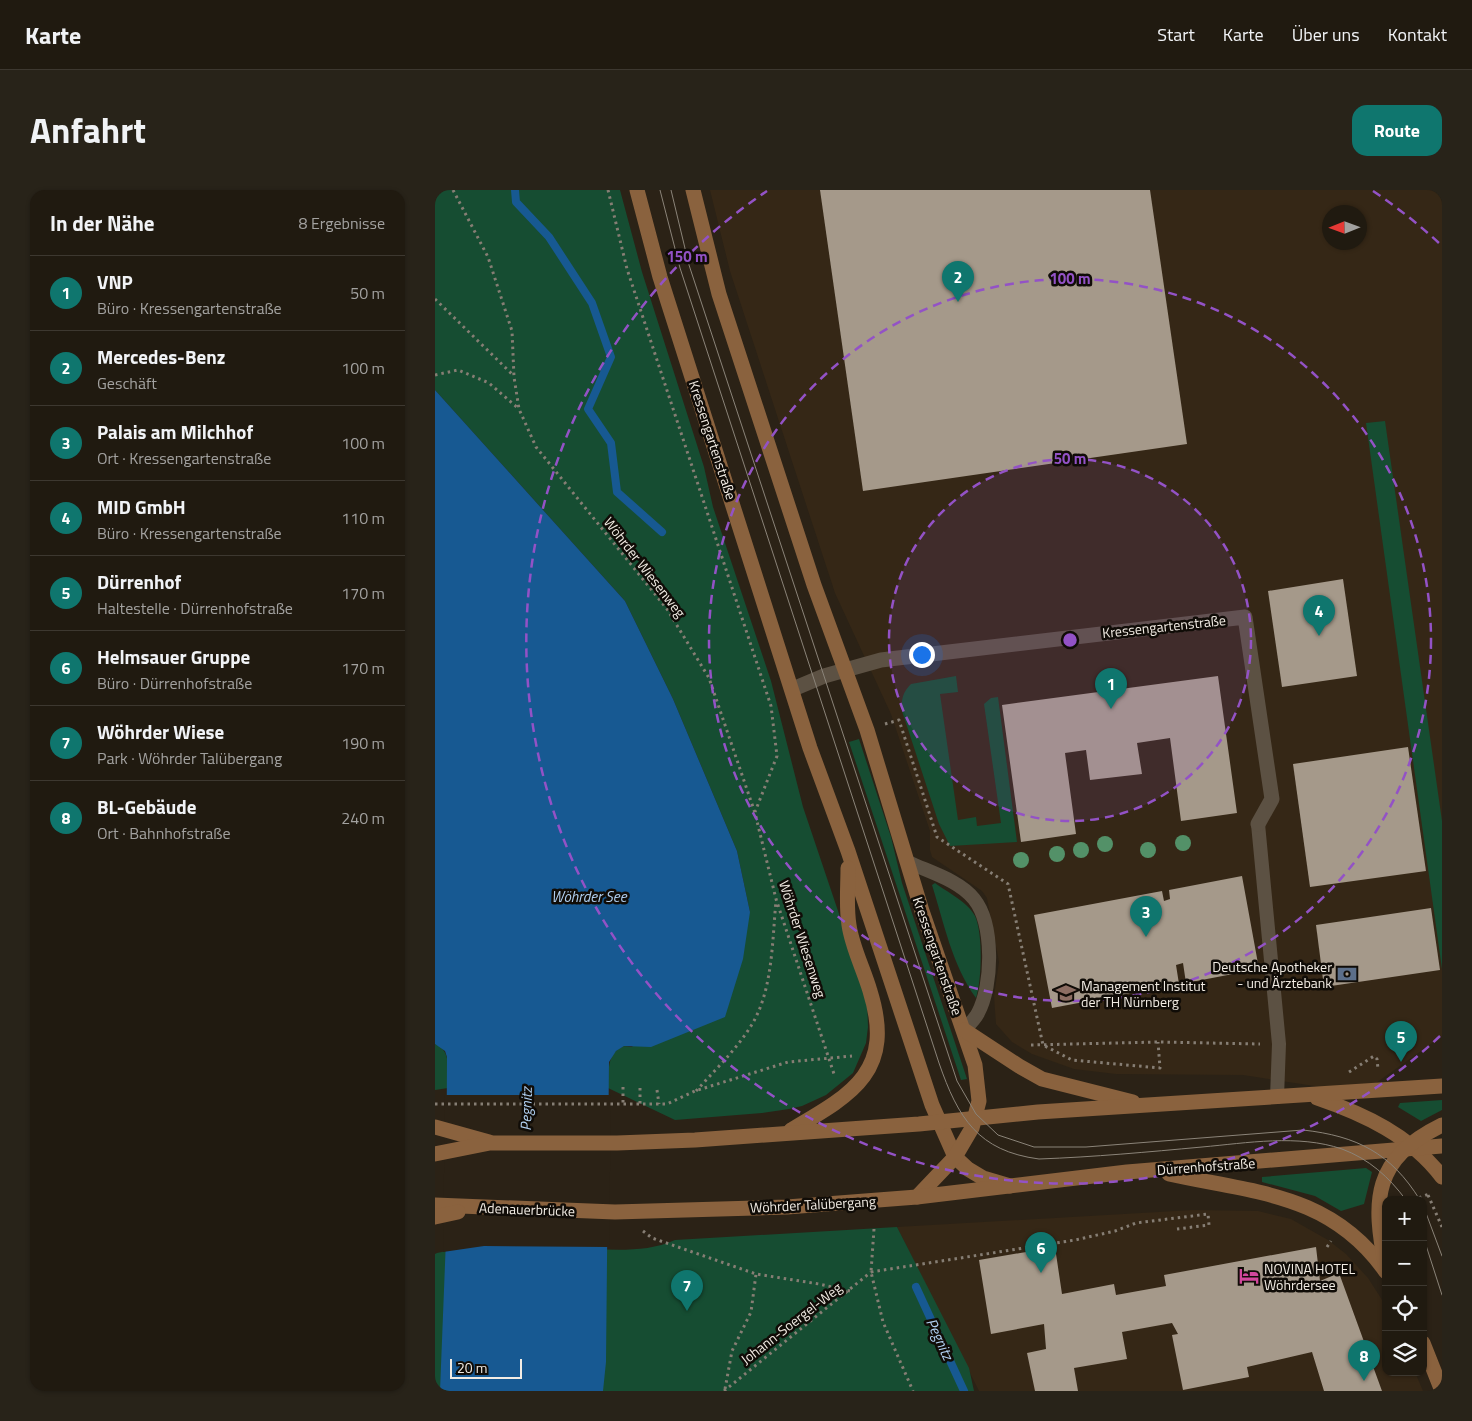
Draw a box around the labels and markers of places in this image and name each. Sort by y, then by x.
pin: 2 [942,261,974,302]
pin: 4 [1303,595,1335,636]
centre of rings [1061,631,1079,649]
pin: 1 [1095,668,1127,709]
pin: 3 [1130,896,1162,937]
place label: Deutsche Apotheker - und Ärztebank [1212,956,1332,993]
bank icon: Deutsche Apotheker - und Ärztebank [1336,963,1358,985]
place label: Management Institut der TH Nürnberg [1081,975,1206,1012]
school or university icon: Management Institut der TH Nürnberg [1055,982,1077,1004]
pin: 5 [1385,1021,1417,1062]
pin: 6 [1025,1232,1057,1273]
place label: NOVINA HOTEL Wöhrdersee [1264,1258,1356,1295]
hotel icon: NOVINA HOTEL Wöhrdersee [1238,1265,1260,1287]
pin: 7 [671,1270,703,1311]
pin: 8 [1348,1340,1380,1381]

